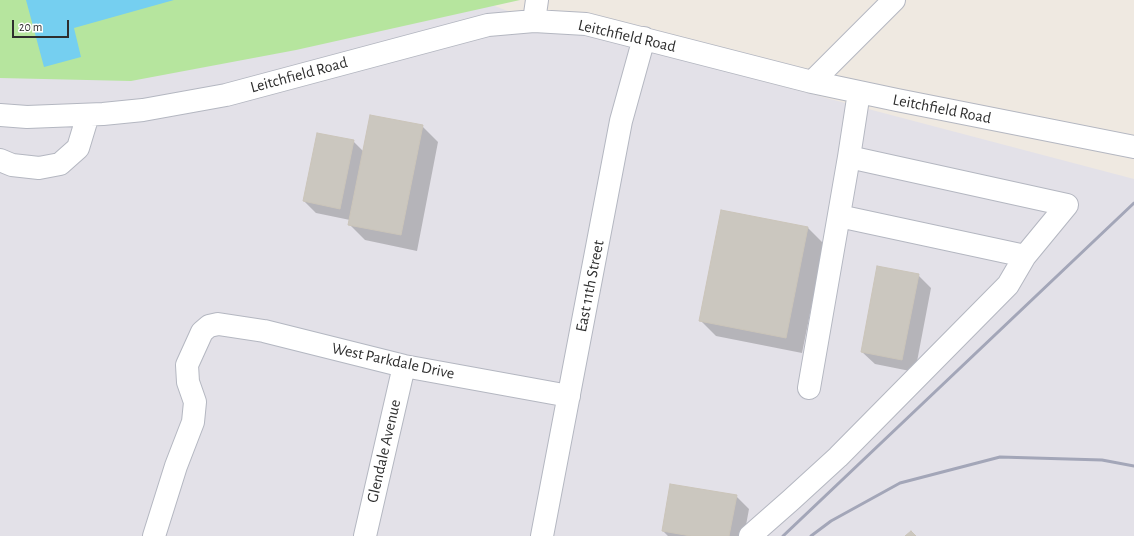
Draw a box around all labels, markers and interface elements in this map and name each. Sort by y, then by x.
scale bar [14,12,71,38]
street label: Leitchfield Road [576,15,678,57]
text: 20 m [19,21,42,33]
street label: Leitchfield Road [248,53,350,97]
street label: Leitchfield Road [891,90,993,128]
street label: East 11th Street [572,238,608,334]
street label: West Parkdale Drive [330,339,456,383]
street label: Glendale Avenue [363,398,405,504]

